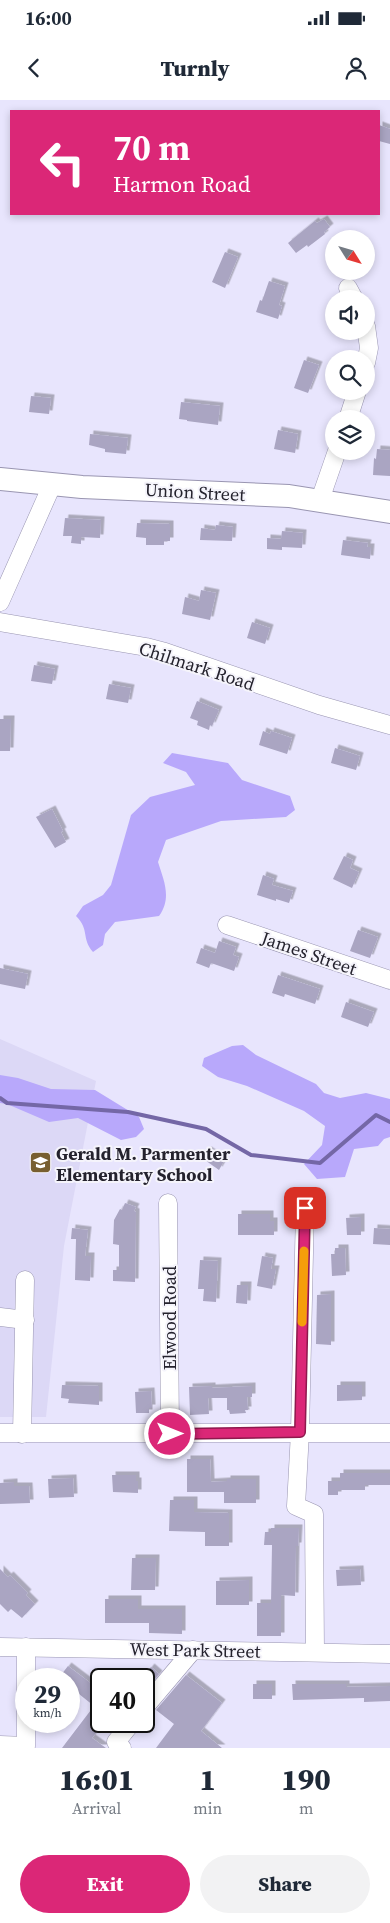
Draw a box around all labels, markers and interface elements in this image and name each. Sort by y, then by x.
text: 16:00 [25,5,72,31]
text: Turnly [160,53,230,83]
icon: back [20,54,48,82]
icon: person [342,54,370,82]
text: 70 m [113,124,190,172]
icon: left [30,130,95,195]
text: Harmon Road [113,169,251,199]
north arrow [325,230,375,280]
map controls [325,230,375,460]
button: sound [325,290,375,340]
button: search [325,350,375,400]
button: layers [325,410,375,460]
street label: Union Street [144,477,246,507]
street label: Chilmark Road [136,636,258,696]
street label: James Street [257,925,360,981]
place label: Gerald M. Parmenter Elementary School [56,1141,231,1187]
school or university icon: Gerald M. Parmenter Elementary School [28,1151,52,1175]
pin [284,1187,326,1229]
icon: arrive [291,1194,319,1222]
street label: Elwood Road [157,1266,182,1370]
position arrow [143,1407,195,1459]
street label: West Park Street [129,1636,261,1664]
speed limit sign: 40 [90,1668,155,1733]
text: 29 [34,1677,61,1711]
text: km/h [33,1705,62,1721]
text: 16:01 [59,1759,134,1800]
text: 1 [199,1759,216,1800]
text: 190 [281,1759,331,1800]
text: Arrival [72,1797,121,1819]
text: min [193,1797,222,1819]
text: m [299,1797,313,1819]
button: Exit [20,1855,190,1913]
button: Share [200,1855,370,1913]

